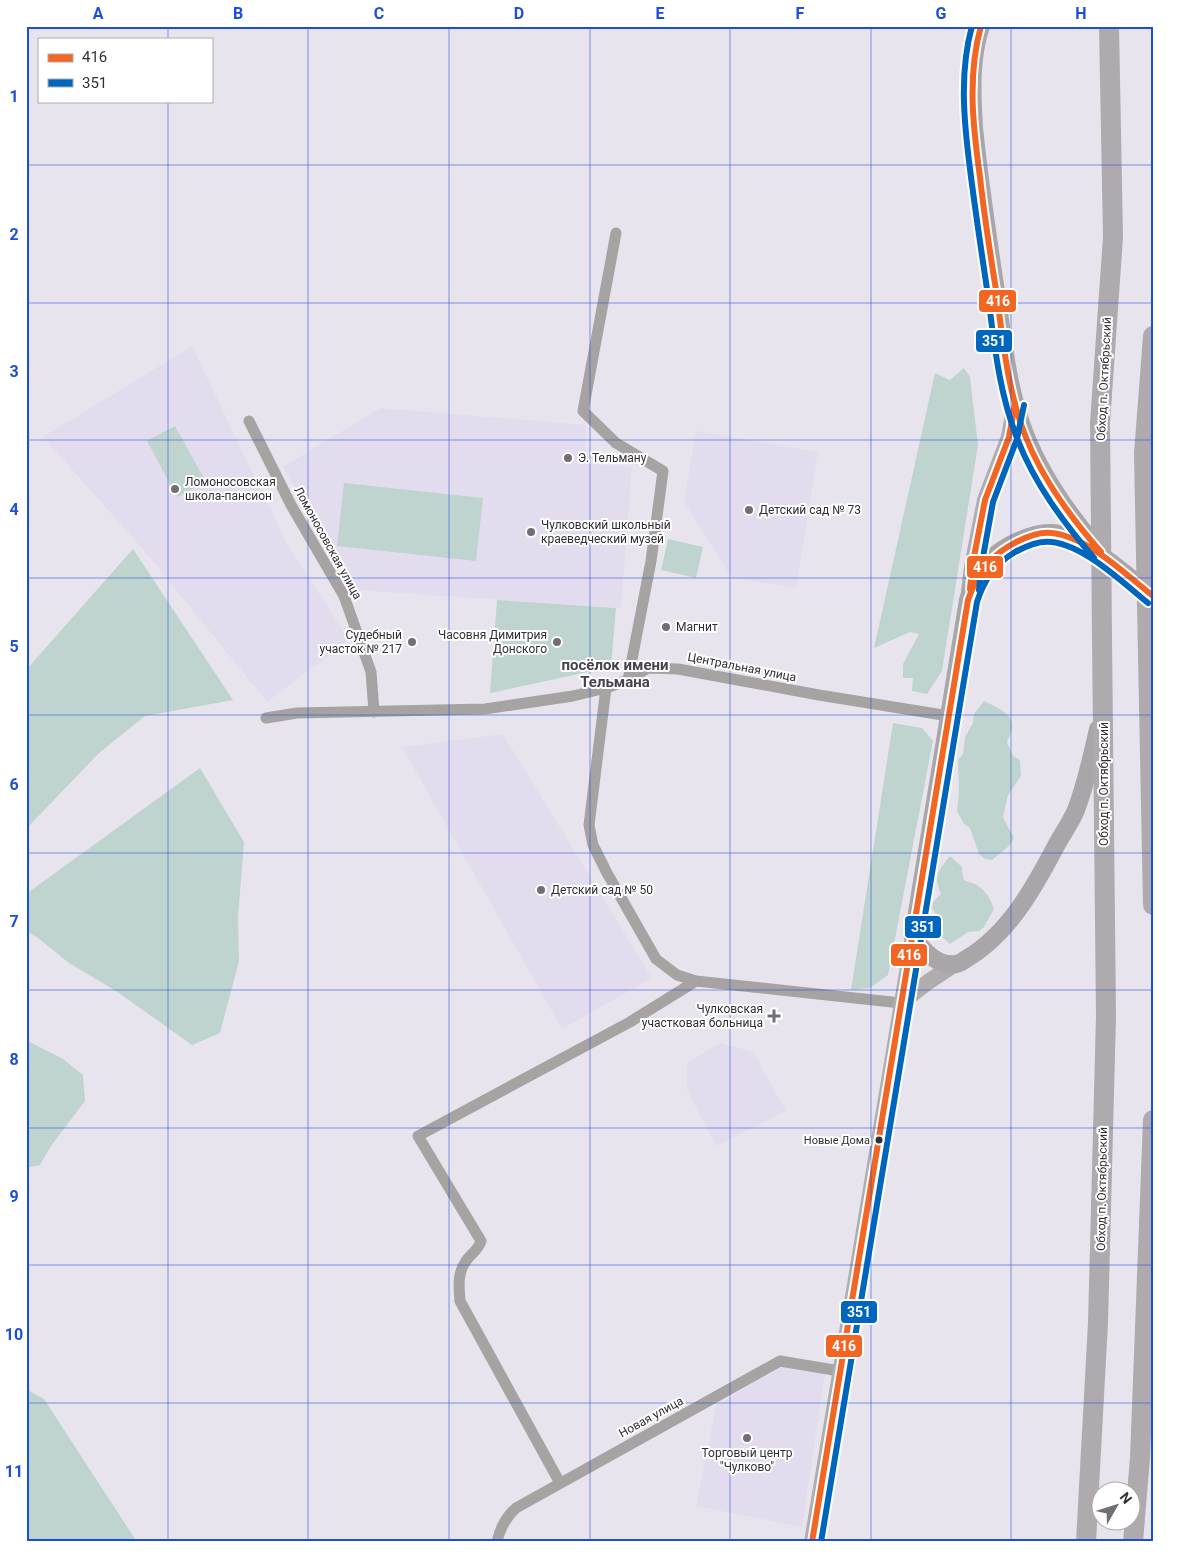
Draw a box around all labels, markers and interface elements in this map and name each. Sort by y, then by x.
text: A [93,4,104,23]
text: B [233,4,243,23]
text: C [374,4,384,23]
text: D [514,4,524,23]
text: E [656,4,665,23]
text: F [796,4,805,23]
text: G [936,4,947,23]
text: H [1075,4,1087,23]
legend [38,38,212,102]
text: 416 [82,48,107,66]
text: 351 [82,74,107,92]
text: 1 [9,87,19,106]
text: 2 [9,225,19,244]
line badge: 416 [978,289,1017,313]
text: 416 [986,293,1010,309]
street label: Обход п. Октябрьский [1094,317,1114,441]
line badge: 351 [975,329,1013,353]
text: 351 [982,333,1006,349]
text: 3 [9,362,19,381]
place label: Э. Тельману [578,451,647,465]
marker: Э. Тельману [562,452,574,464]
place label: Ломоносовская школа-пансион [185,475,276,503]
marker: Ломоносовская школа-пансион [169,483,181,495]
street label: Ломоносовская улица [291,484,365,602]
text: 4 [9,500,19,519]
place label: Детский сад № 73 [759,503,861,517]
marker: Детский сад № 73 [743,504,755,516]
place label: Чулковский школьный краеведческий музей [541,518,671,546]
marker: Чулковский школьный краеведческий музей [525,526,537,538]
line badge: 416 [966,555,1004,579]
text: 416 [973,559,997,575]
place label: Магнит [676,620,718,634]
marker: Магнит [660,621,672,633]
place label: Судебный участок № 217 [320,628,402,656]
place label: Часовня Димитрия Донского [438,628,547,656]
marker: Судебный участок № 217 [406,636,418,648]
marker: Часовня Димитрия Донского [551,636,563,648]
text: 5 [9,637,19,656]
street label: Центральная улица [686,650,798,684]
district label: посёлок имени Тельмана [562,656,669,691]
street label: Обход п. Октябрьский [1097,722,1111,846]
text: 6 [9,775,19,794]
place label: Детский сад № 50 [551,883,653,897]
marker: Детский сад № 50 [535,884,547,896]
text: 7 [9,912,19,931]
line badge: 351 [904,915,942,939]
text: 351 [911,919,935,935]
line badge: 416 [890,943,928,967]
text: 416 [897,947,921,963]
place label: Чулковская участковая больница [642,1002,763,1030]
marker: Чулковская участковая больница [767,1009,781,1023]
text: 8 [9,1050,19,1069]
street label: Обход п. Октябрьский [1094,1127,1110,1251]
place label: Новые Дома [804,1134,870,1147]
marker: Новые Дома [874,1135,884,1145]
text: 9 [9,1187,19,1206]
line badge: 351 [840,1300,878,1324]
text: 351 [847,1304,871,1320]
text: 10 [5,1325,23,1344]
line badge: 416 [825,1334,863,1358]
text: 416 [832,1338,856,1354]
street label: Новая улица [616,1394,686,1440]
marker: Торговый центр "Чулково" [741,1432,753,1444]
place label: Торговый центр "Чулково" [702,1446,793,1474]
text: 11 [5,1462,23,1481]
north arrow [1092,1480,1142,1530]
text: N [1117,1489,1135,1507]

